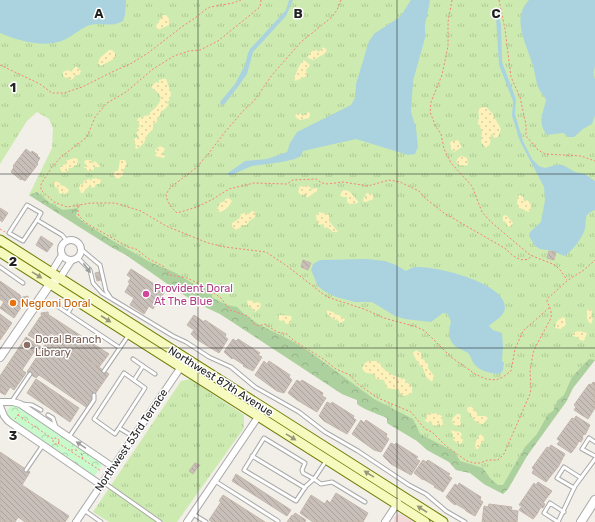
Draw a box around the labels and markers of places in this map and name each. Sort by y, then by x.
place label: Provident Doral At The Blue [154,282,233,308]
marker: Provident Doral At The Blue [141,289,151,299]
place label: Negroni Doral [21,297,91,310]
marker: Negroni Doral [8,298,18,308]
place label: Doral Branch Library [35,333,101,359]
marker: Doral Branch Library [22,340,32,350]

